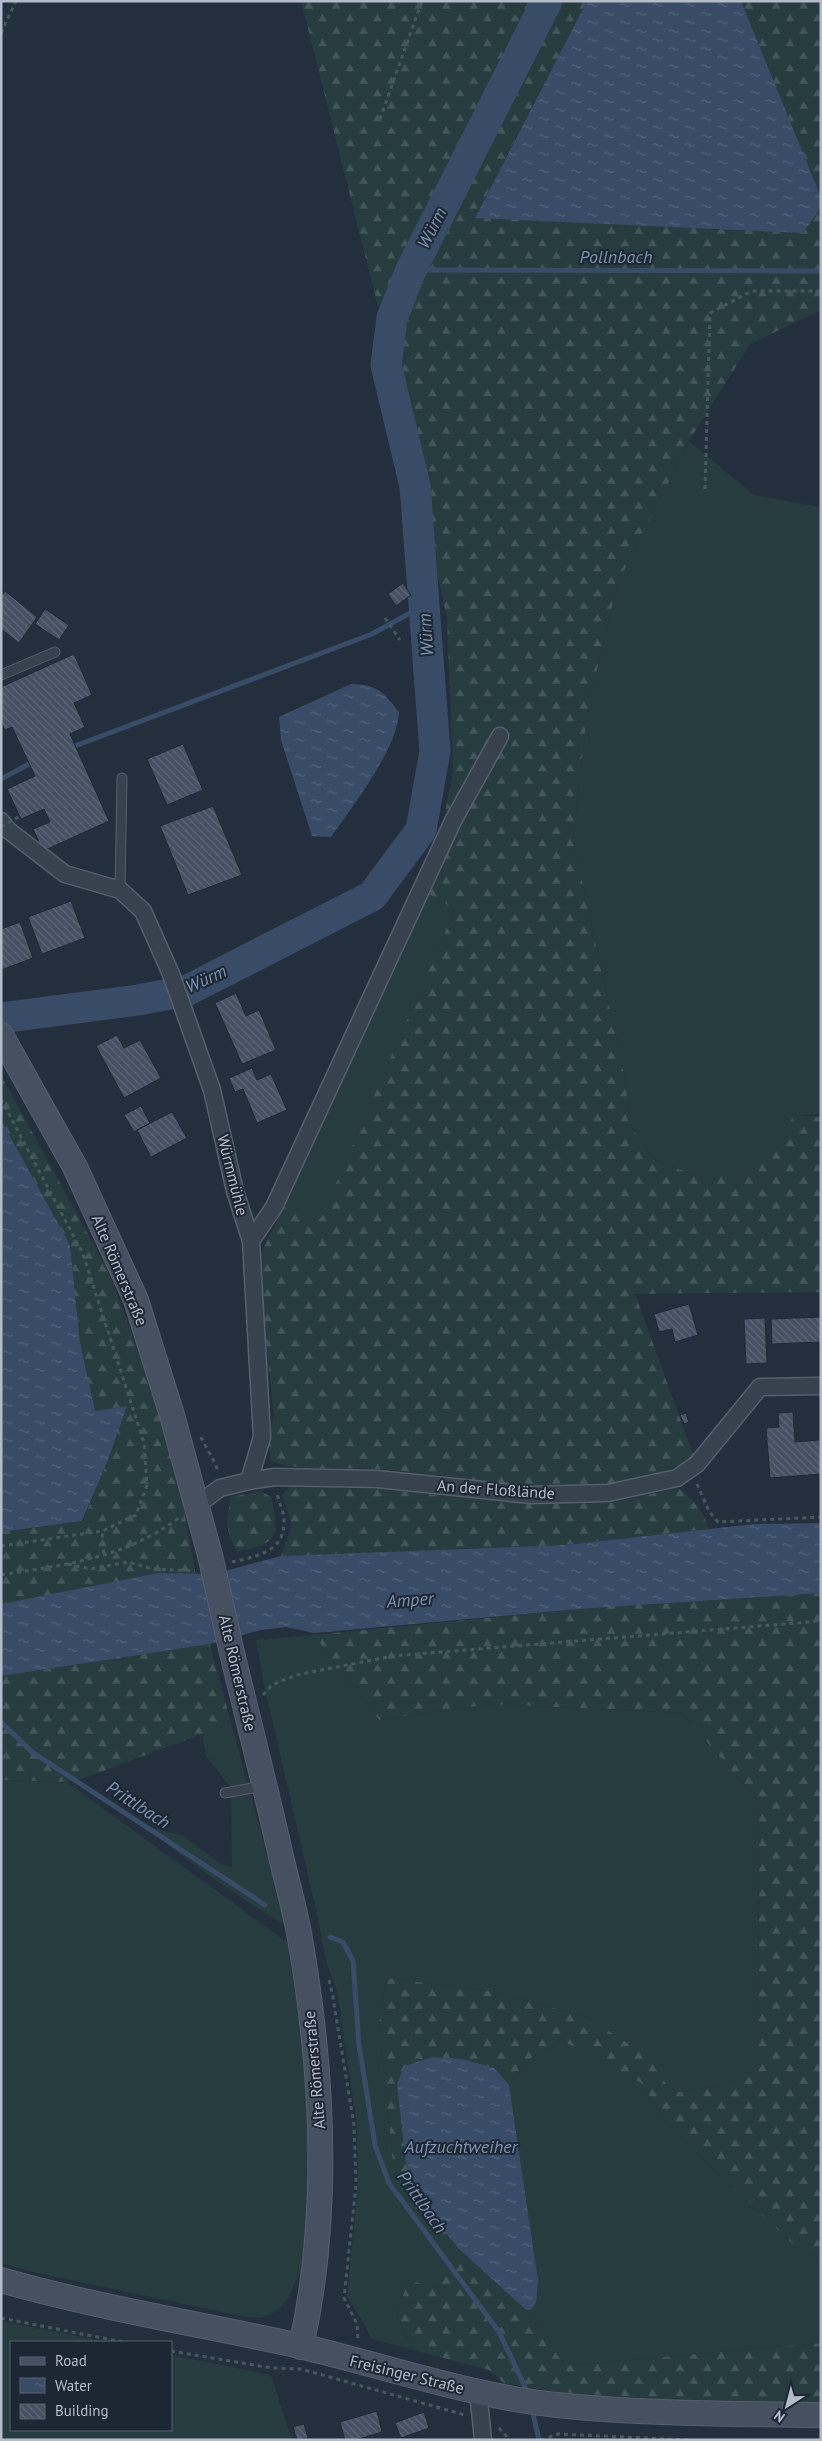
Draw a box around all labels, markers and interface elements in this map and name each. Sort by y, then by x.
water label: Würm [412,203,452,252]
water label: Pollnbach [580,245,652,268]
water label: Würm [413,613,438,657]
water label: Würm [181,959,230,998]
street label: Würmmühle [213,1132,253,1218]
street label: Alte Römerstraße [88,1211,152,1329]
street label: An der Floßlände [436,1475,556,1503]
water label: Amper [385,1586,435,1613]
street label: Alte Römerstraße [215,1613,261,1733]
water label: Prittlbach [102,1775,175,1834]
street label: Alte Römerstraße [299,2010,329,2130]
water label: Aufzuchtweiher [404,2135,519,2158]
water label: Prittlbach [392,2166,452,2238]
legend [10,2341,172,2431]
street label: Freisinger Straße [348,2350,466,2398]
text: Road [55,2351,87,2370]
text: Water [55,2376,92,2395]
north arrow [762,2381,812,2431]
text: Building [55,2401,109,2420]
text: N [770,2407,788,2427]

